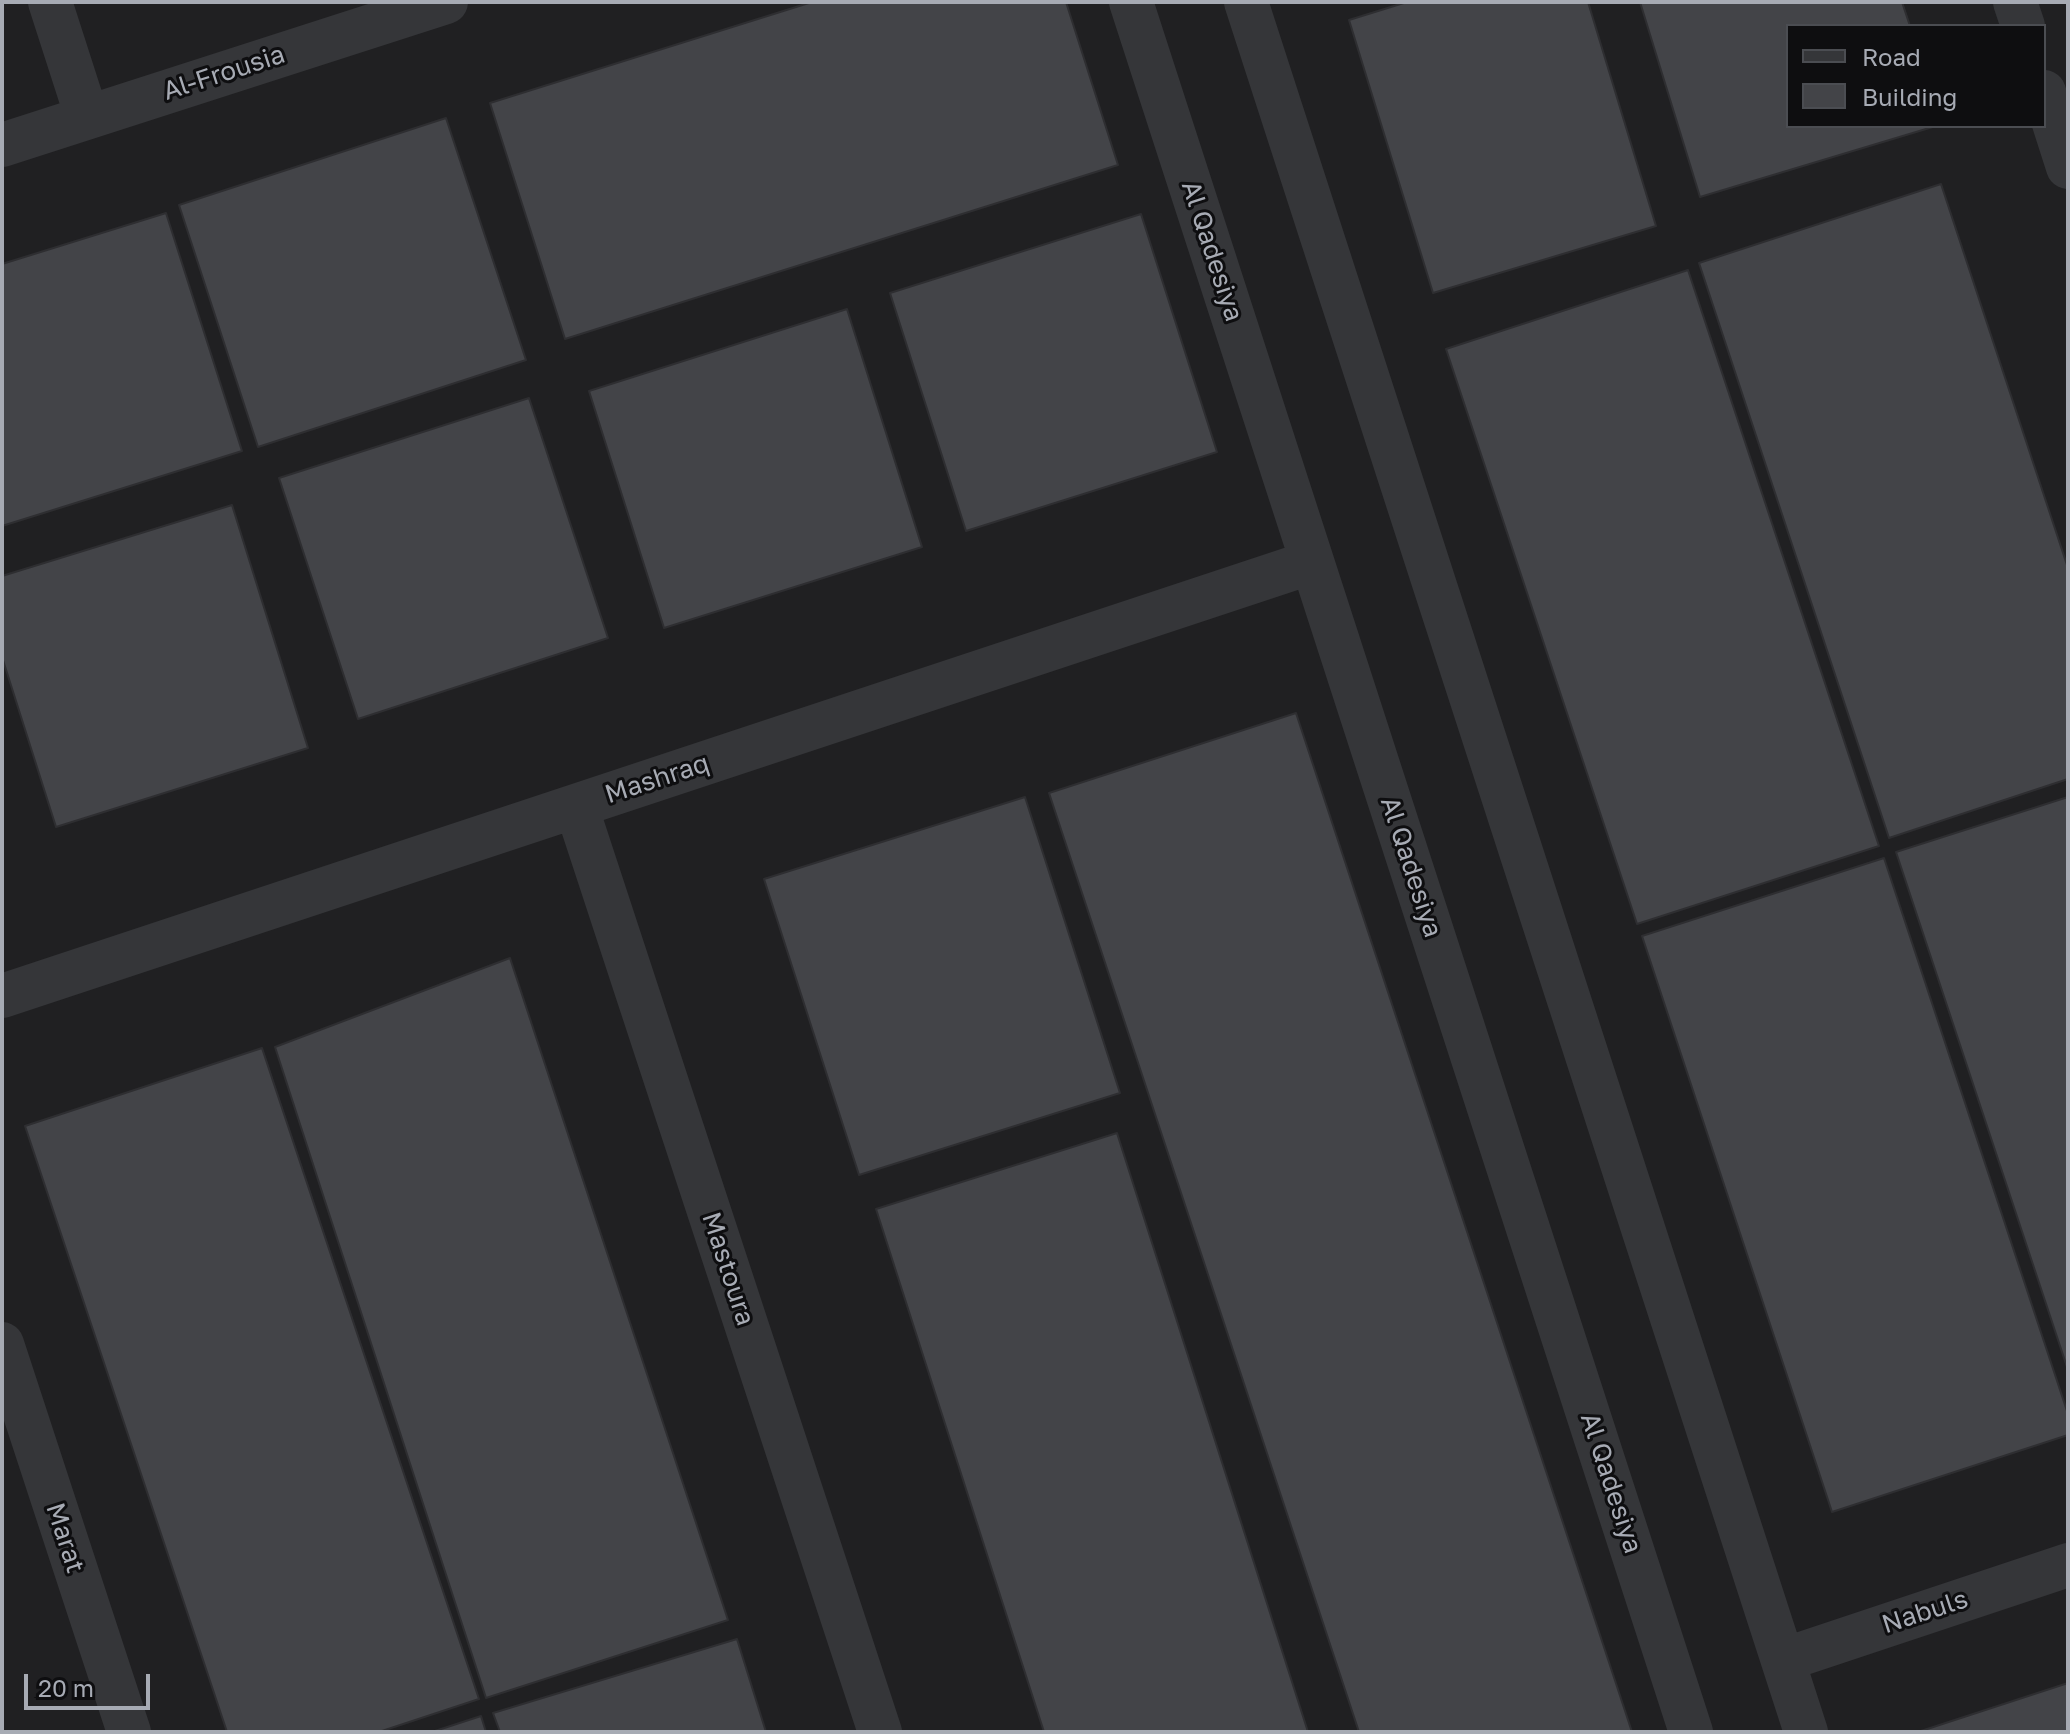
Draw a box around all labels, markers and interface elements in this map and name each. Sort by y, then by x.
legend [1786,24,2046,128]
street label: Al-Frousia [159,39,289,107]
text: Road [1862,42,1921,71]
text: Building [1862,82,1957,111]
street label: Al Qadesiya [1175,177,1249,325]
street label: Mashraq [601,748,713,810]
street label: Al Qadesiya [1374,793,1448,941]
street label: Mastoura [695,1208,761,1330]
street label: Al Qadesiya [1574,1409,1648,1557]
street label: Marat [39,1499,91,1577]
street label: Nabuls [1878,1584,1972,1640]
scale bar [28,1658,154,1708]
text: 20 m [38,1673,94,1702]

